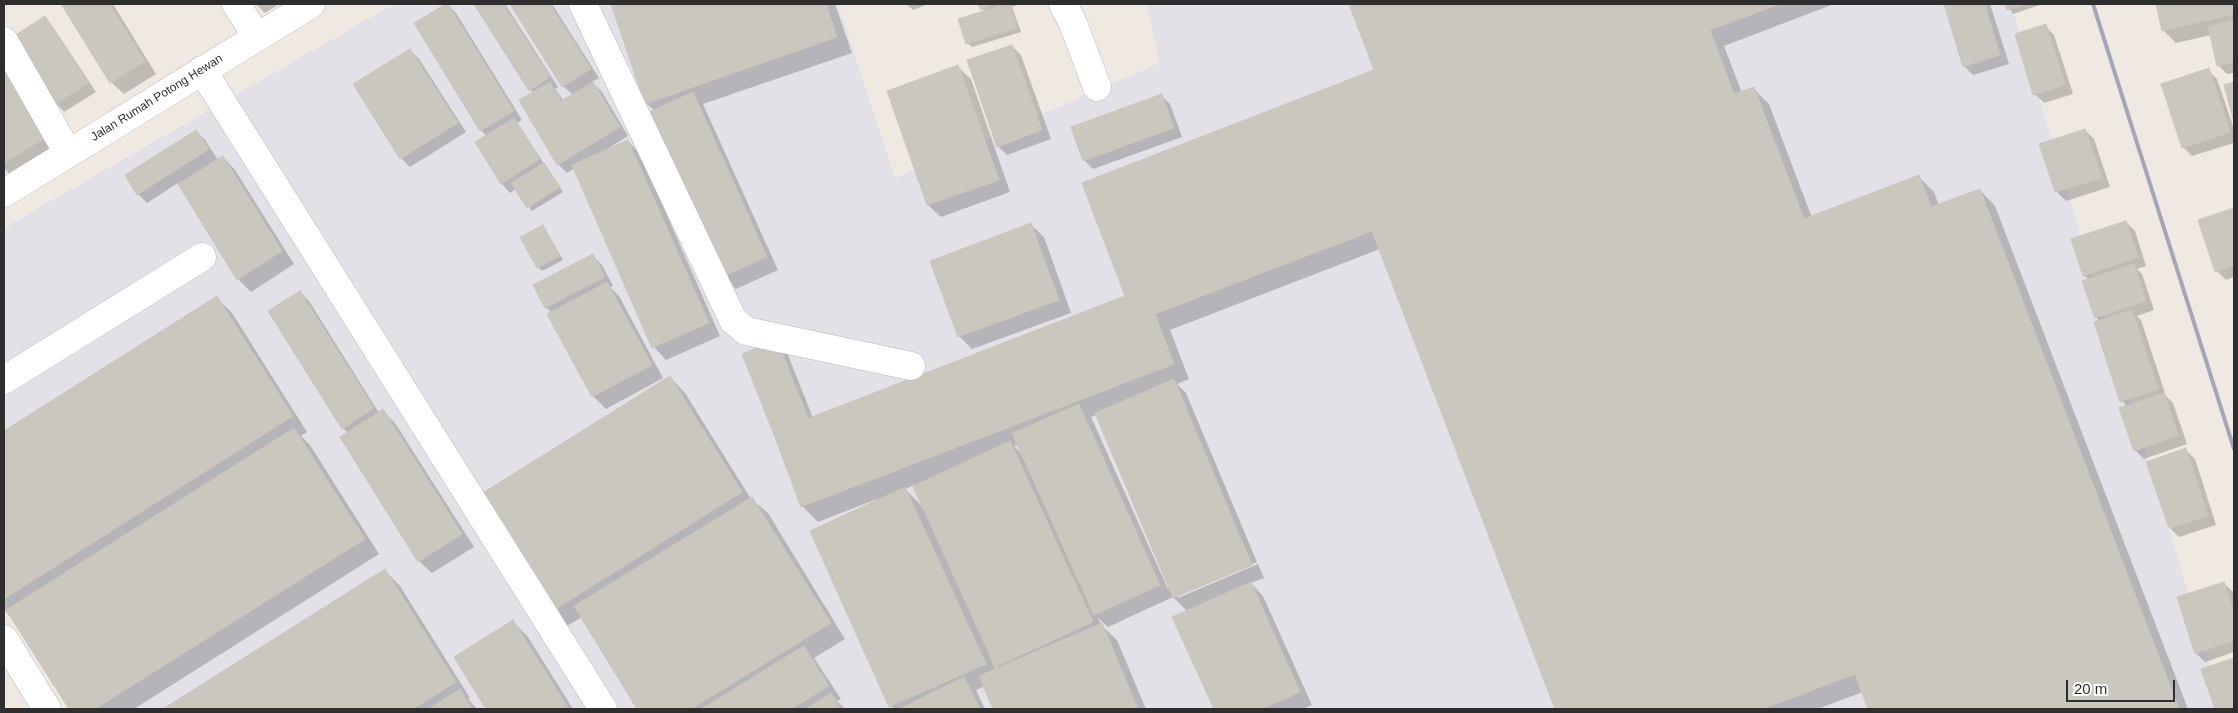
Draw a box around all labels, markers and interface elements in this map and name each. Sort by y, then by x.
street label: Jalan Rumah Potong Hewan [88,51,226,145]
scale bar [2068,670,2177,702]
text: 20 m [2074,680,2107,697]

